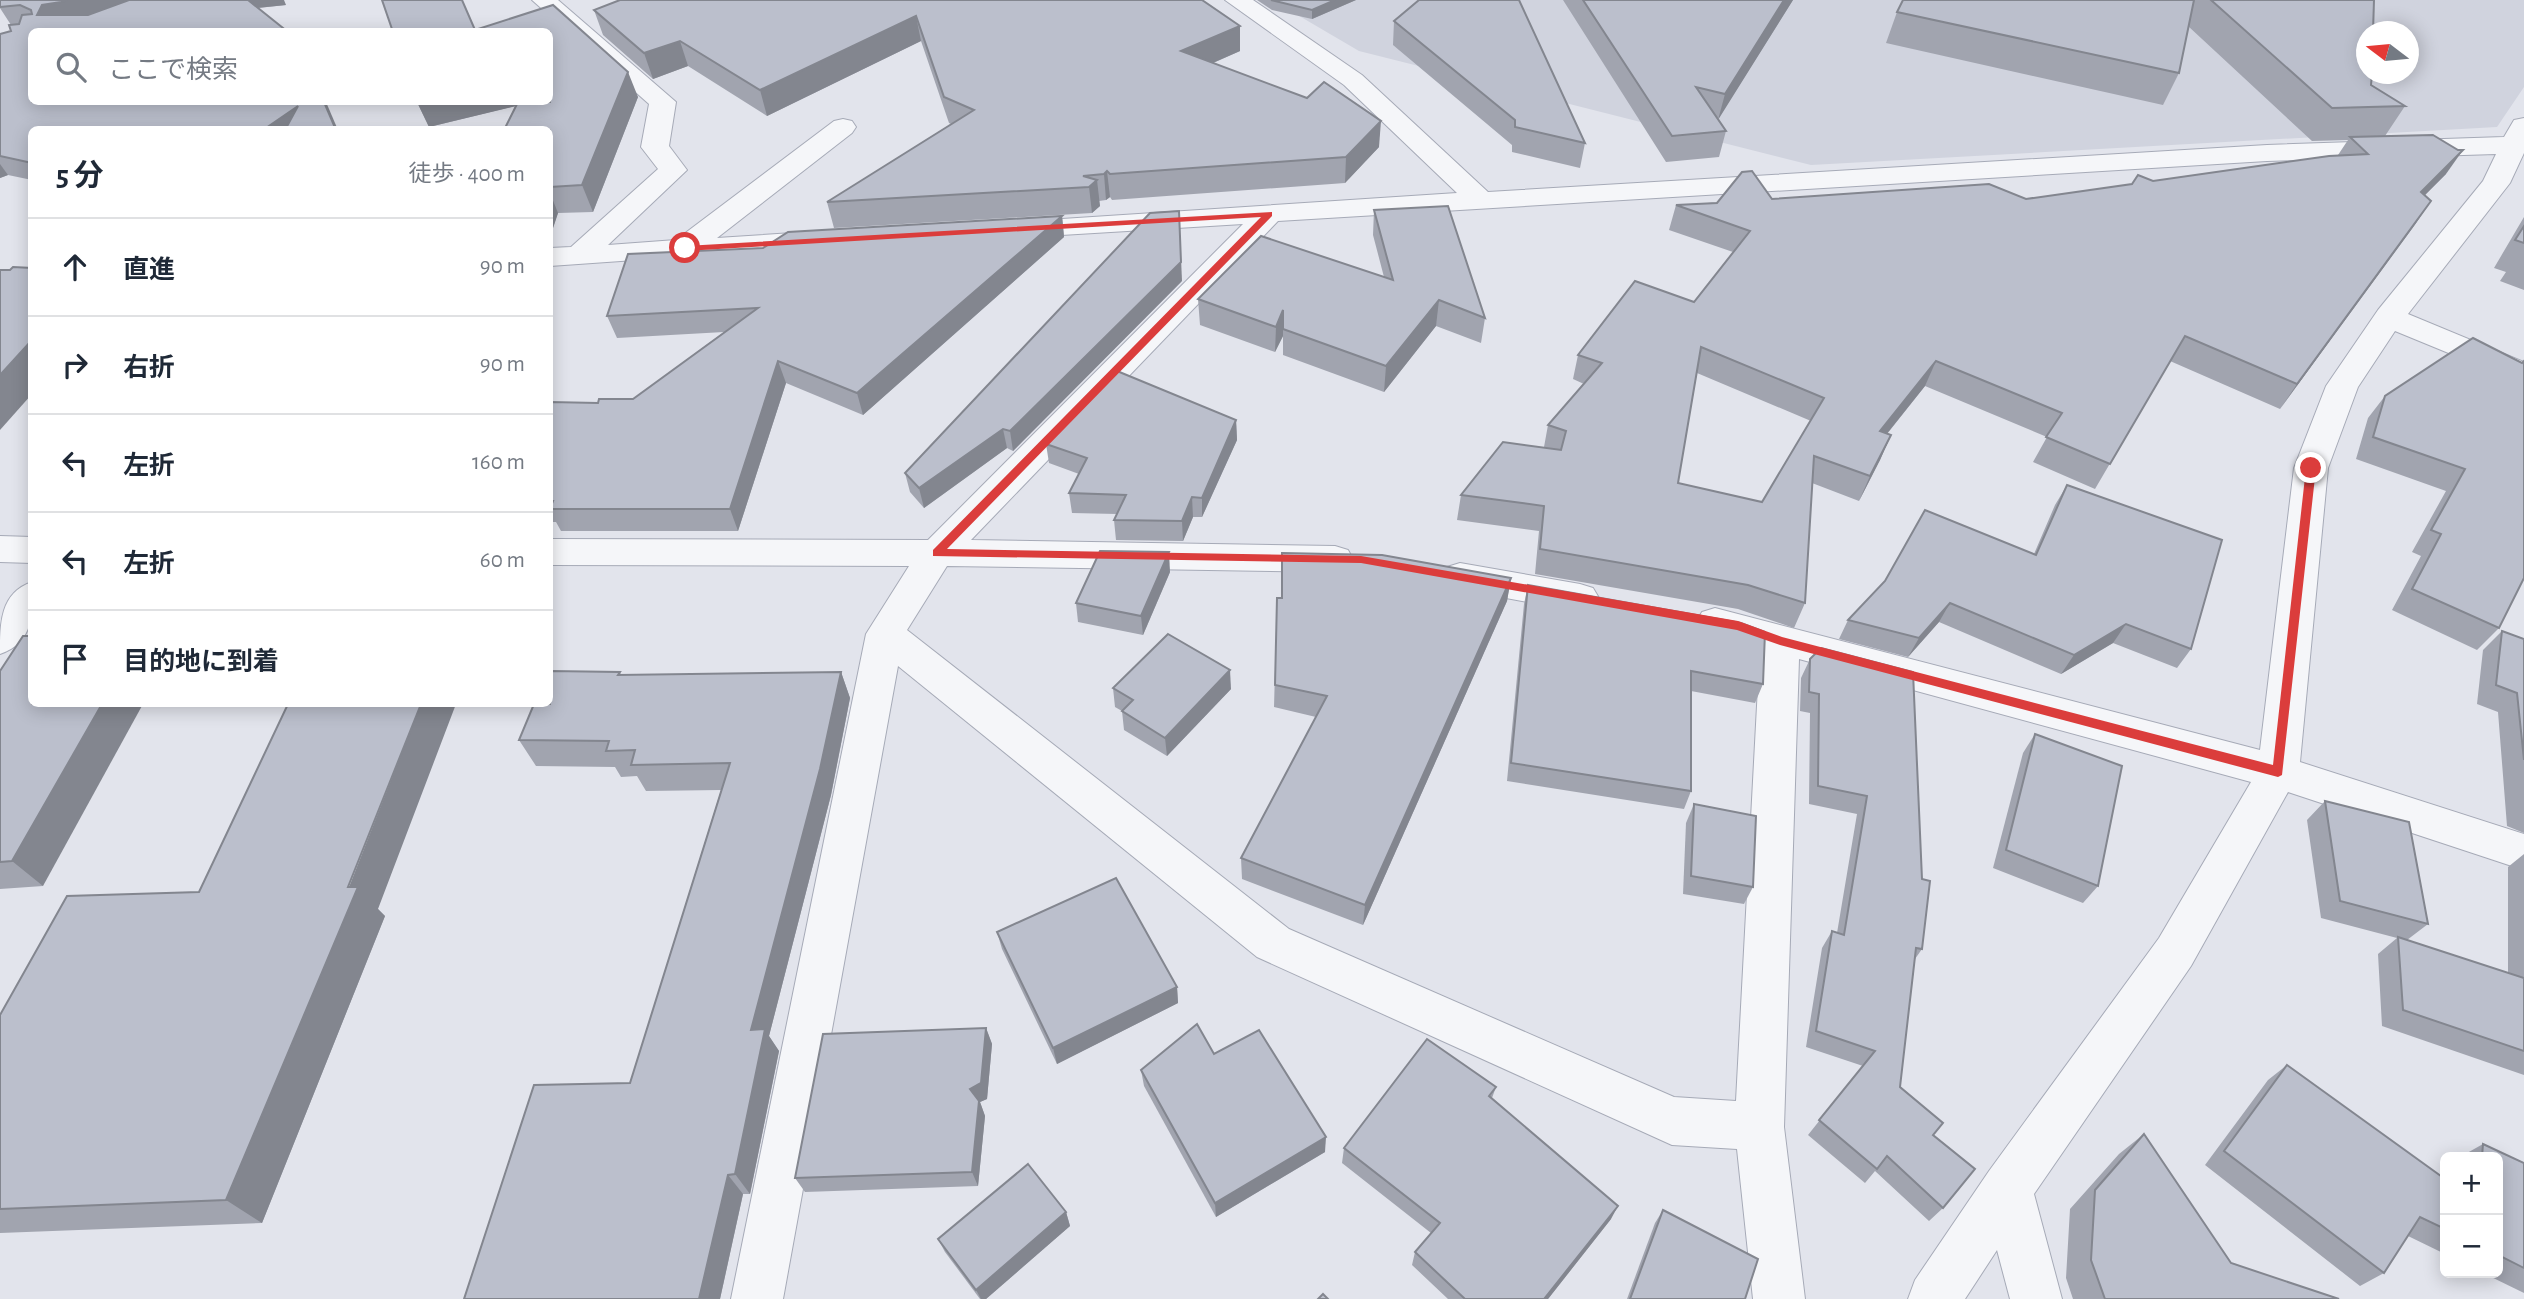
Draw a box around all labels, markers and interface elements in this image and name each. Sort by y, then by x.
north arrow [2356,21,2419,84]
search box [28,28,553,105]
icon: search [52,48,90,86]
text: ここで検索 [108,57,238,83]
text: 5 分 [56,161,104,191]
text: 徒歩 · 400 m [409,163,525,186]
route start [669,232,700,263]
icon: ahead [56,248,94,286]
text: 90 m [480,255,525,278]
text: 直進 [123,257,175,283]
icon: right [56,346,94,384]
text: 90 m [480,353,525,376]
text: 右折 [123,355,175,381]
icon: left [56,444,94,482]
text: 160 m [472,451,525,474]
route end [2295,452,2326,483]
text: 左折 [123,453,175,479]
icon: left [56,542,94,580]
text: 60 m [480,549,525,572]
text: 左折 [123,551,175,577]
icon: arrive [56,640,94,678]
text: 目的地に到着 [123,649,279,675]
map controls [2440,1152,2503,1278]
button: + [2440,1152,2503,1215]
button: − [2440,1215,2503,1278]

